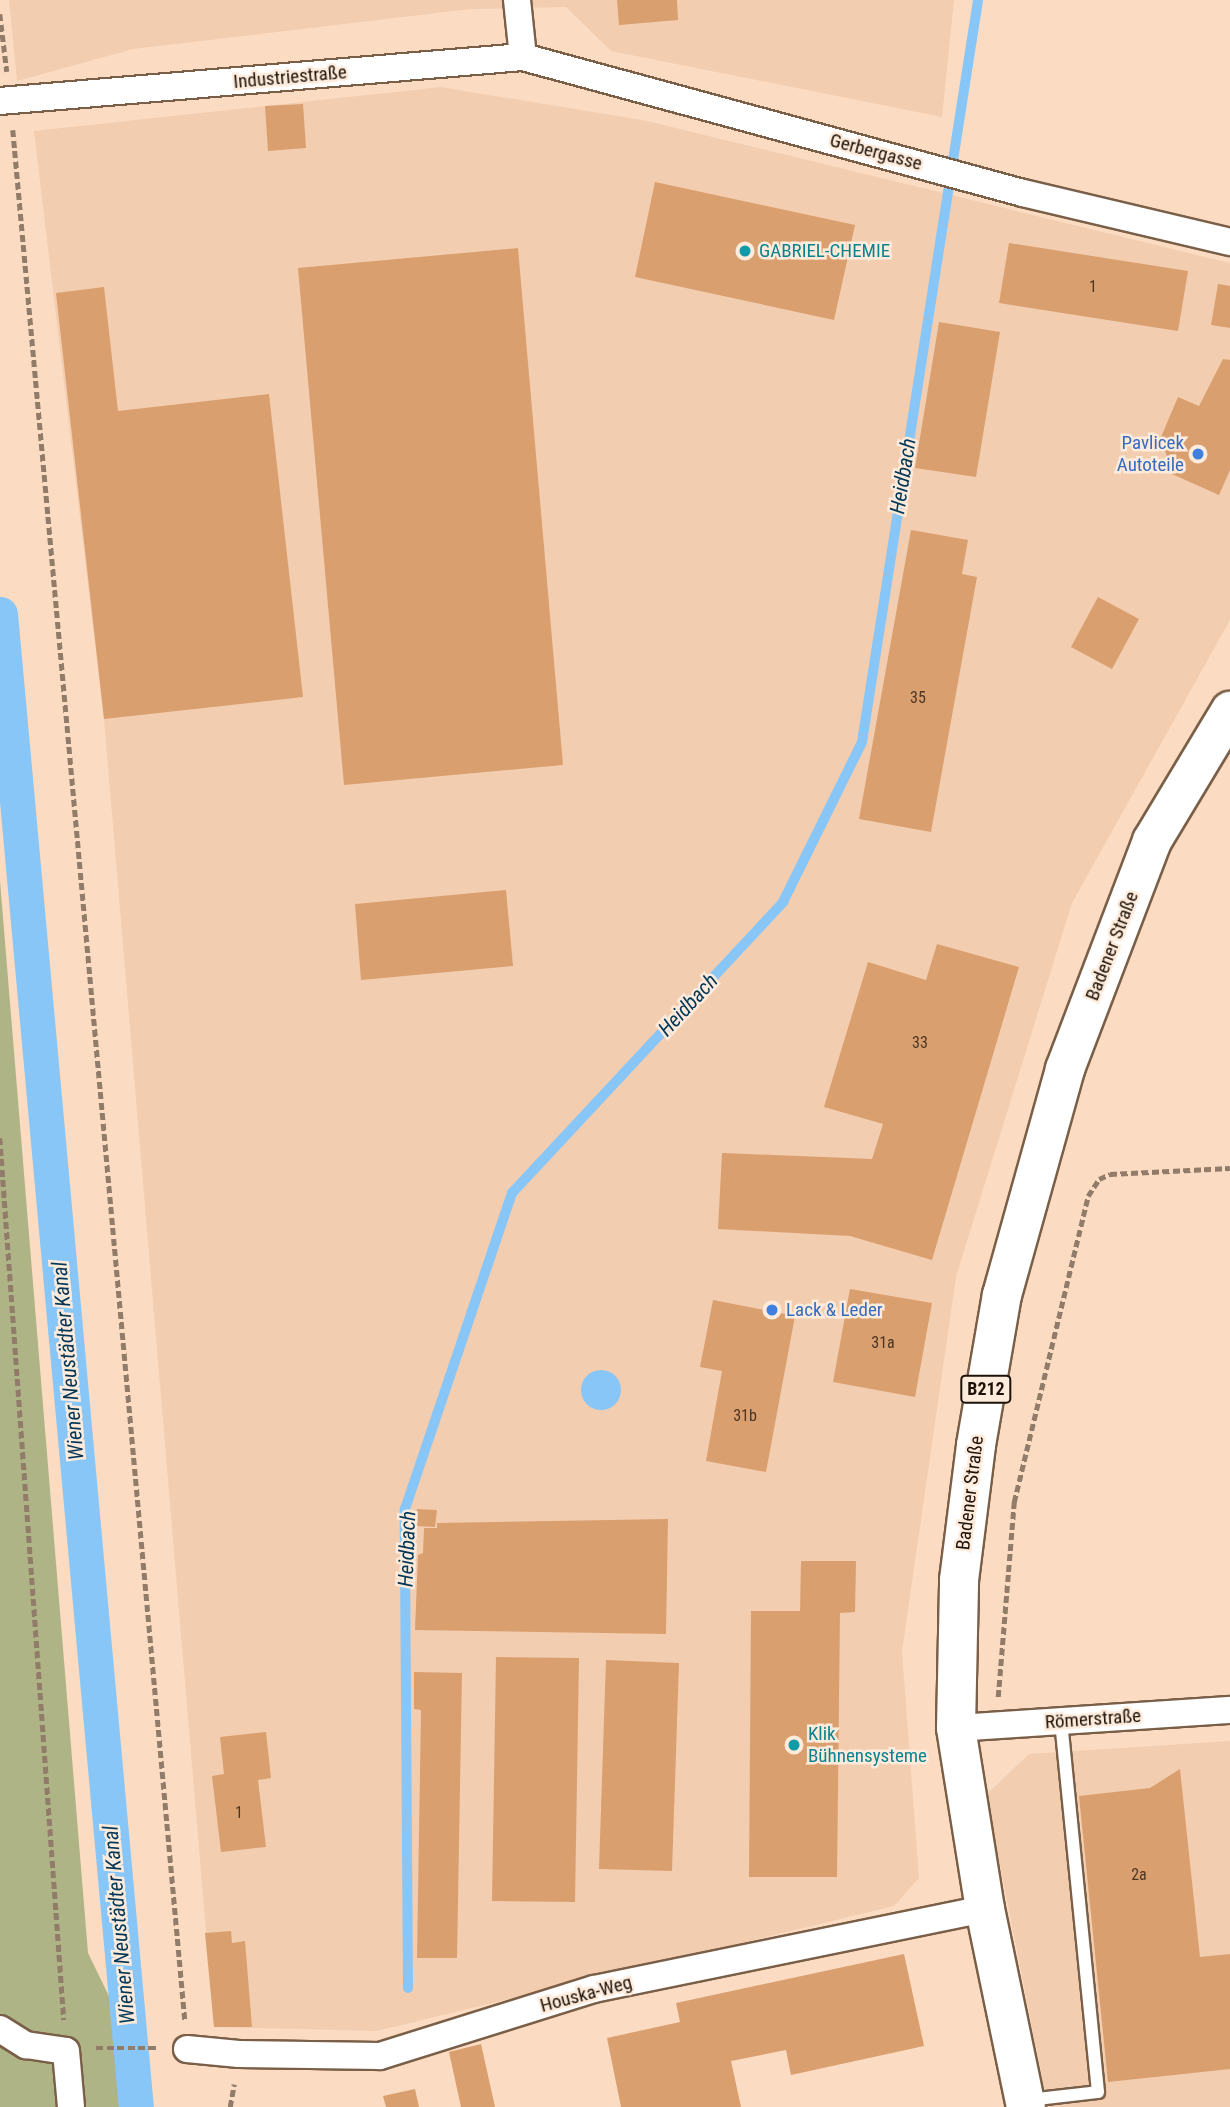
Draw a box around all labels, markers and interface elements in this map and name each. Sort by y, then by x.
street label: Industriestraße [232,61,348,93]
street label: Gerbergasse [827,129,925,175]
place label: GABRIEL-CHEMIE [759,240,890,262]
marker: GABRIEL-CHEMIE [737,243,753,259]
house number: 1 [1089,277,1097,297]
place label: Pavlicek Autoteile [1117,432,1184,476]
water label: Heidbach [885,436,921,516]
marker: Pavlicek Autoteile [1190,446,1206,462]
house number: 35 [910,688,926,708]
street label: Badener Straße [1081,888,1143,1004]
water label: Heidbach [653,969,723,1041]
house number: 33 [912,1033,928,1053]
water label: Wiener Neustädter Kanal [47,1261,89,1461]
place label: Lack & Leder [786,1299,883,1321]
marker: Lack & Leder [764,1302,780,1318]
house number: 31a [871,1333,895,1353]
road number: B212 [960,1374,1012,1404]
house number: 31b [733,1406,757,1426]
street label: Badener Straße [952,1435,988,1551]
water label: Heidbach [393,1511,421,1587]
street label: Römerstraße [1044,1704,1142,1734]
place label: Klik Bühnensysteme [808,1723,927,1767]
marker: Klik Bühnensysteme [786,1737,802,1753]
house number: 1 [235,1803,243,1823]
water label: Wiener Neustädter Kanal [98,1825,140,2025]
house number: 2a [1131,1865,1147,1885]
street label: Houska-Weg [538,1971,634,2017]

